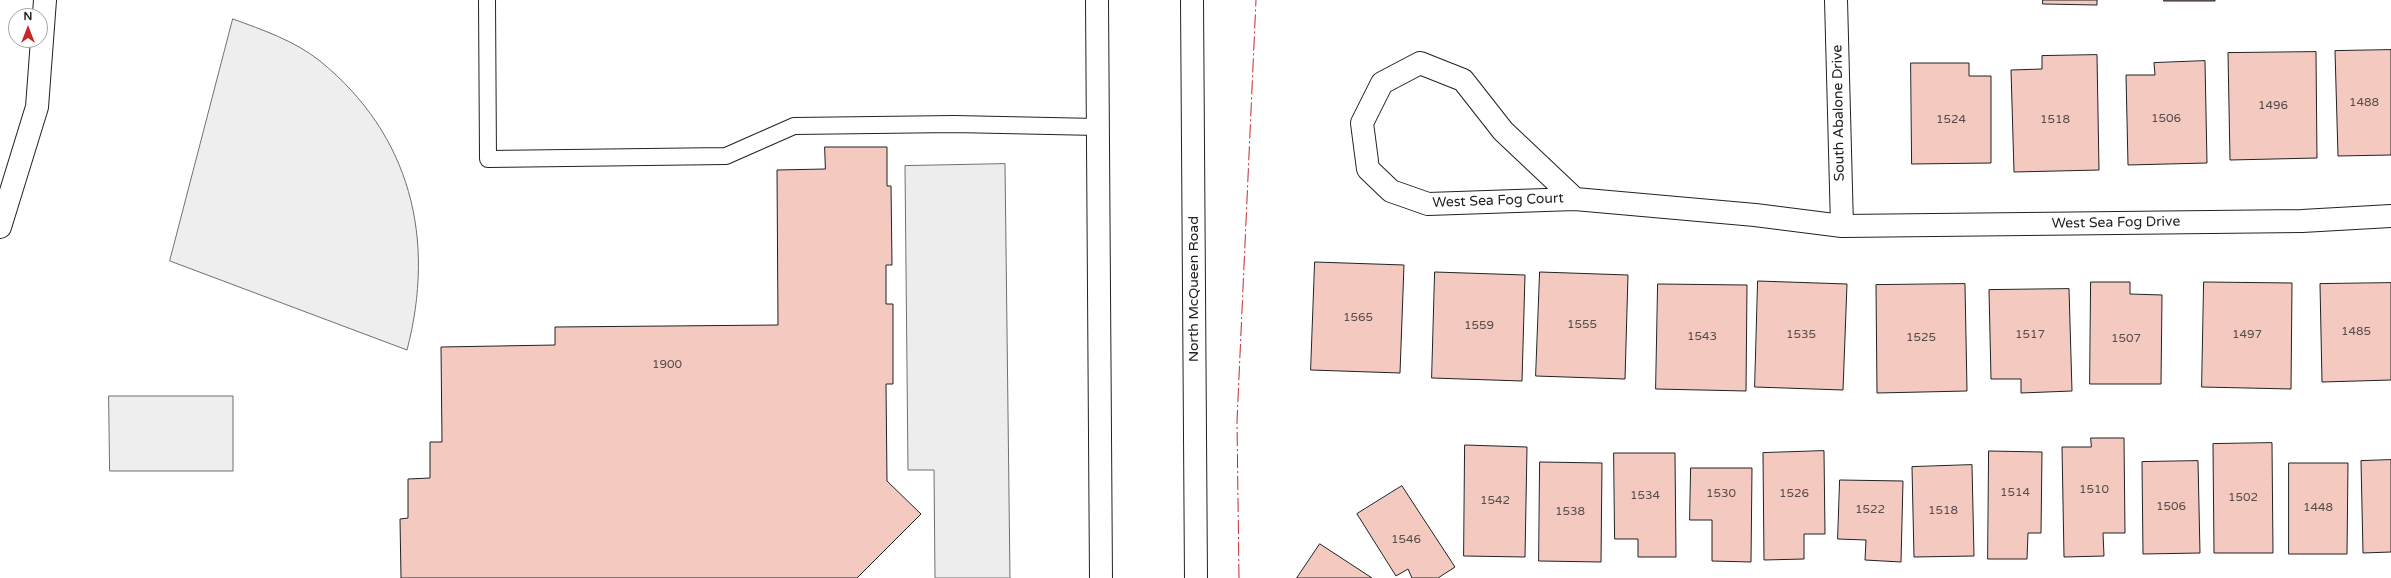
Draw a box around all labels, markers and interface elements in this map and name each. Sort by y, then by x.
north arrow [8,8,48,48]
text: N [24,10,32,23]
street label: South Abalone Drive [1829,44,1849,182]
house number: 1488 [2349,96,2379,110]
house number: 1496 [2258,99,2288,113]
house number: 1506 [2151,112,2181,126]
house number: 1524 [1936,113,1966,127]
house number: 1518 [2040,113,2070,127]
street label: West Sea Fog Court [1432,190,1564,212]
street label: West Sea Fog Drive [2052,213,2180,233]
street label: North McQueen Road [1186,216,1202,362]
house number: 1565 [1343,311,1373,325]
house number: 1555 [1567,318,1597,332]
house number: 1559 [1464,319,1494,333]
house number: 1485 [2341,325,2371,339]
house number: 1535 [1786,328,1816,342]
house number: 1517 [2015,328,2045,342]
house number: 1497 [2232,328,2262,342]
house number: 1543 [1687,330,1717,344]
house number: 1525 [1906,331,1936,345]
house number: 1507 [2111,332,2141,346]
house number: 1900 [652,358,682,372]
house number: 1510 [2079,483,2109,497]
house number: 1514 [2000,486,2030,500]
house number: 1530 [1706,487,1736,501]
house number: 1526 [1779,487,1809,501]
house number: 1534 [1630,489,1660,503]
house number: 1502 [2228,491,2258,505]
house number: 1542 [1480,494,1510,508]
house number: 1506 [2156,500,2186,514]
house number: 1448 [2303,501,2333,515]
house number: 1522 [1855,503,1885,517]
house number: 1518 [1928,504,1958,518]
house number: 1538 [1555,505,1585,519]
house number: 1546 [1391,533,1421,547]

